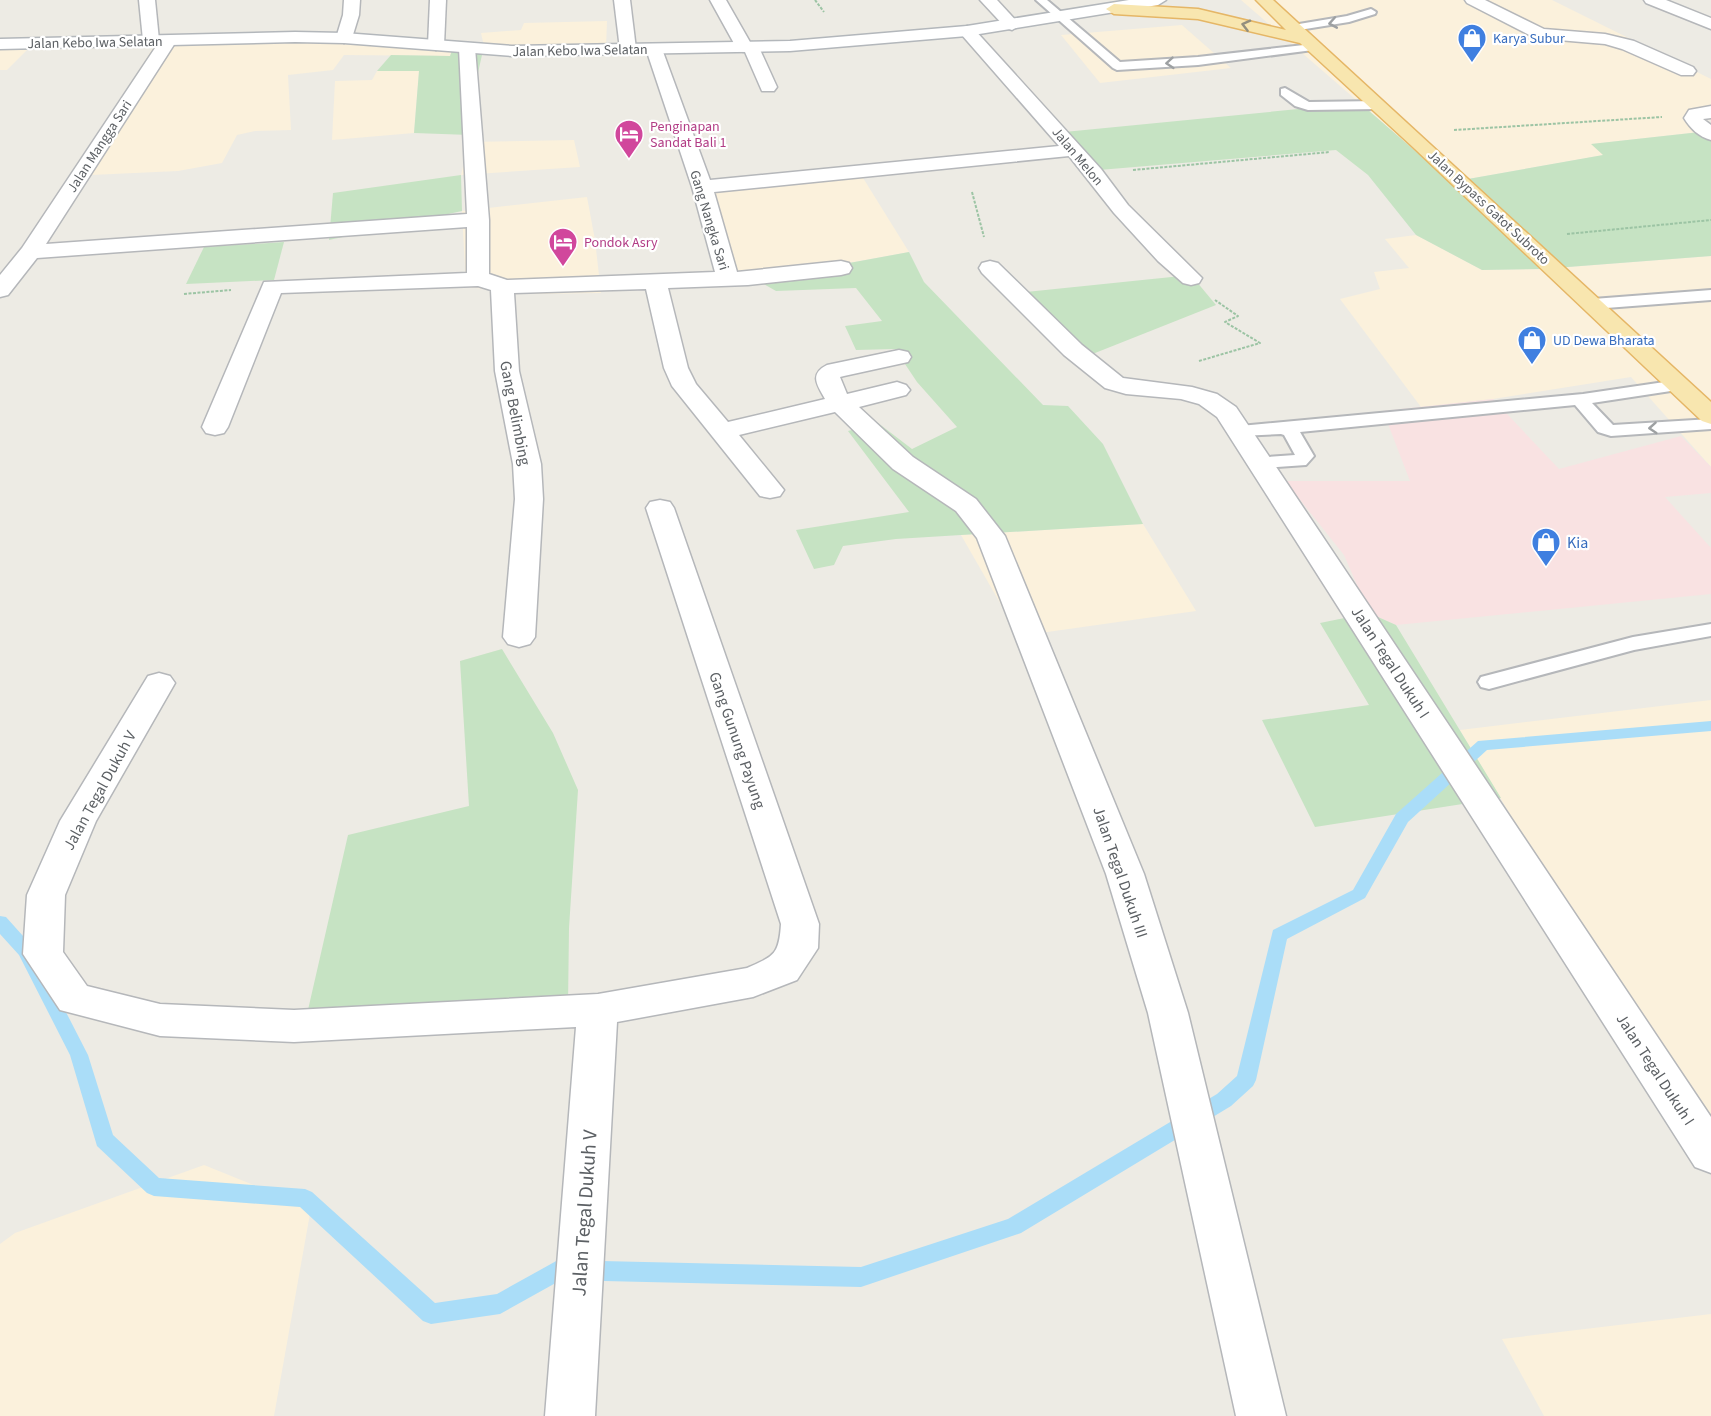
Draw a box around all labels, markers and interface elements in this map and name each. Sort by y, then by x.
one-way arrow [1328,16,1337,28]
one-way arrow [1241,20,1251,33]
shop icon: Karya Subur [1456,22,1488,64]
place label: Karya Subur [1493,29,1565,49]
street label: Jalan Kebo Iwa Selatan [27,32,163,54]
street label: Jalan Kebo Iwa Selatan [512,40,648,62]
one-way arrow [1166,56,1175,69]
street label: Jalan Mangga Sari [62,97,137,197]
place label: Penginapan Sandat Bali 1 [650,117,726,153]
hotel icon: Penginapan Sandat Bali 1 [613,118,645,160]
street label: Jalan Melon [1047,123,1108,190]
street label: Jalan Bypass Gatot Subroto [1423,146,1554,270]
street label: Gang Nangka Sari [684,168,734,273]
hotel icon: Pondok Asry [547,226,579,268]
place label: Pondok Asry [584,233,658,253]
shop icon: UD Dewa Bharata [1516,324,1548,366]
place label: UD Dewa Bharata [1553,331,1655,351]
street label: Gang Belimbing [494,359,536,467]
one-way arrow [1648,422,1657,435]
shop icon: Kia [1530,526,1562,568]
place label: Kia [1567,532,1588,554]
street label: Jalan Tegal Dukuh I [1346,602,1435,723]
street label: Gang Gunung Payung [703,669,771,812]
street label: Jalan Tegal Dukuh V [58,726,142,854]
street label: Jalan Tegal Dukuh III [1087,804,1153,941]
street label: Jalan Tegal Dukuh I [1611,1009,1700,1130]
street label: Jalan Tegal Dukuh V [565,1128,605,1297]

